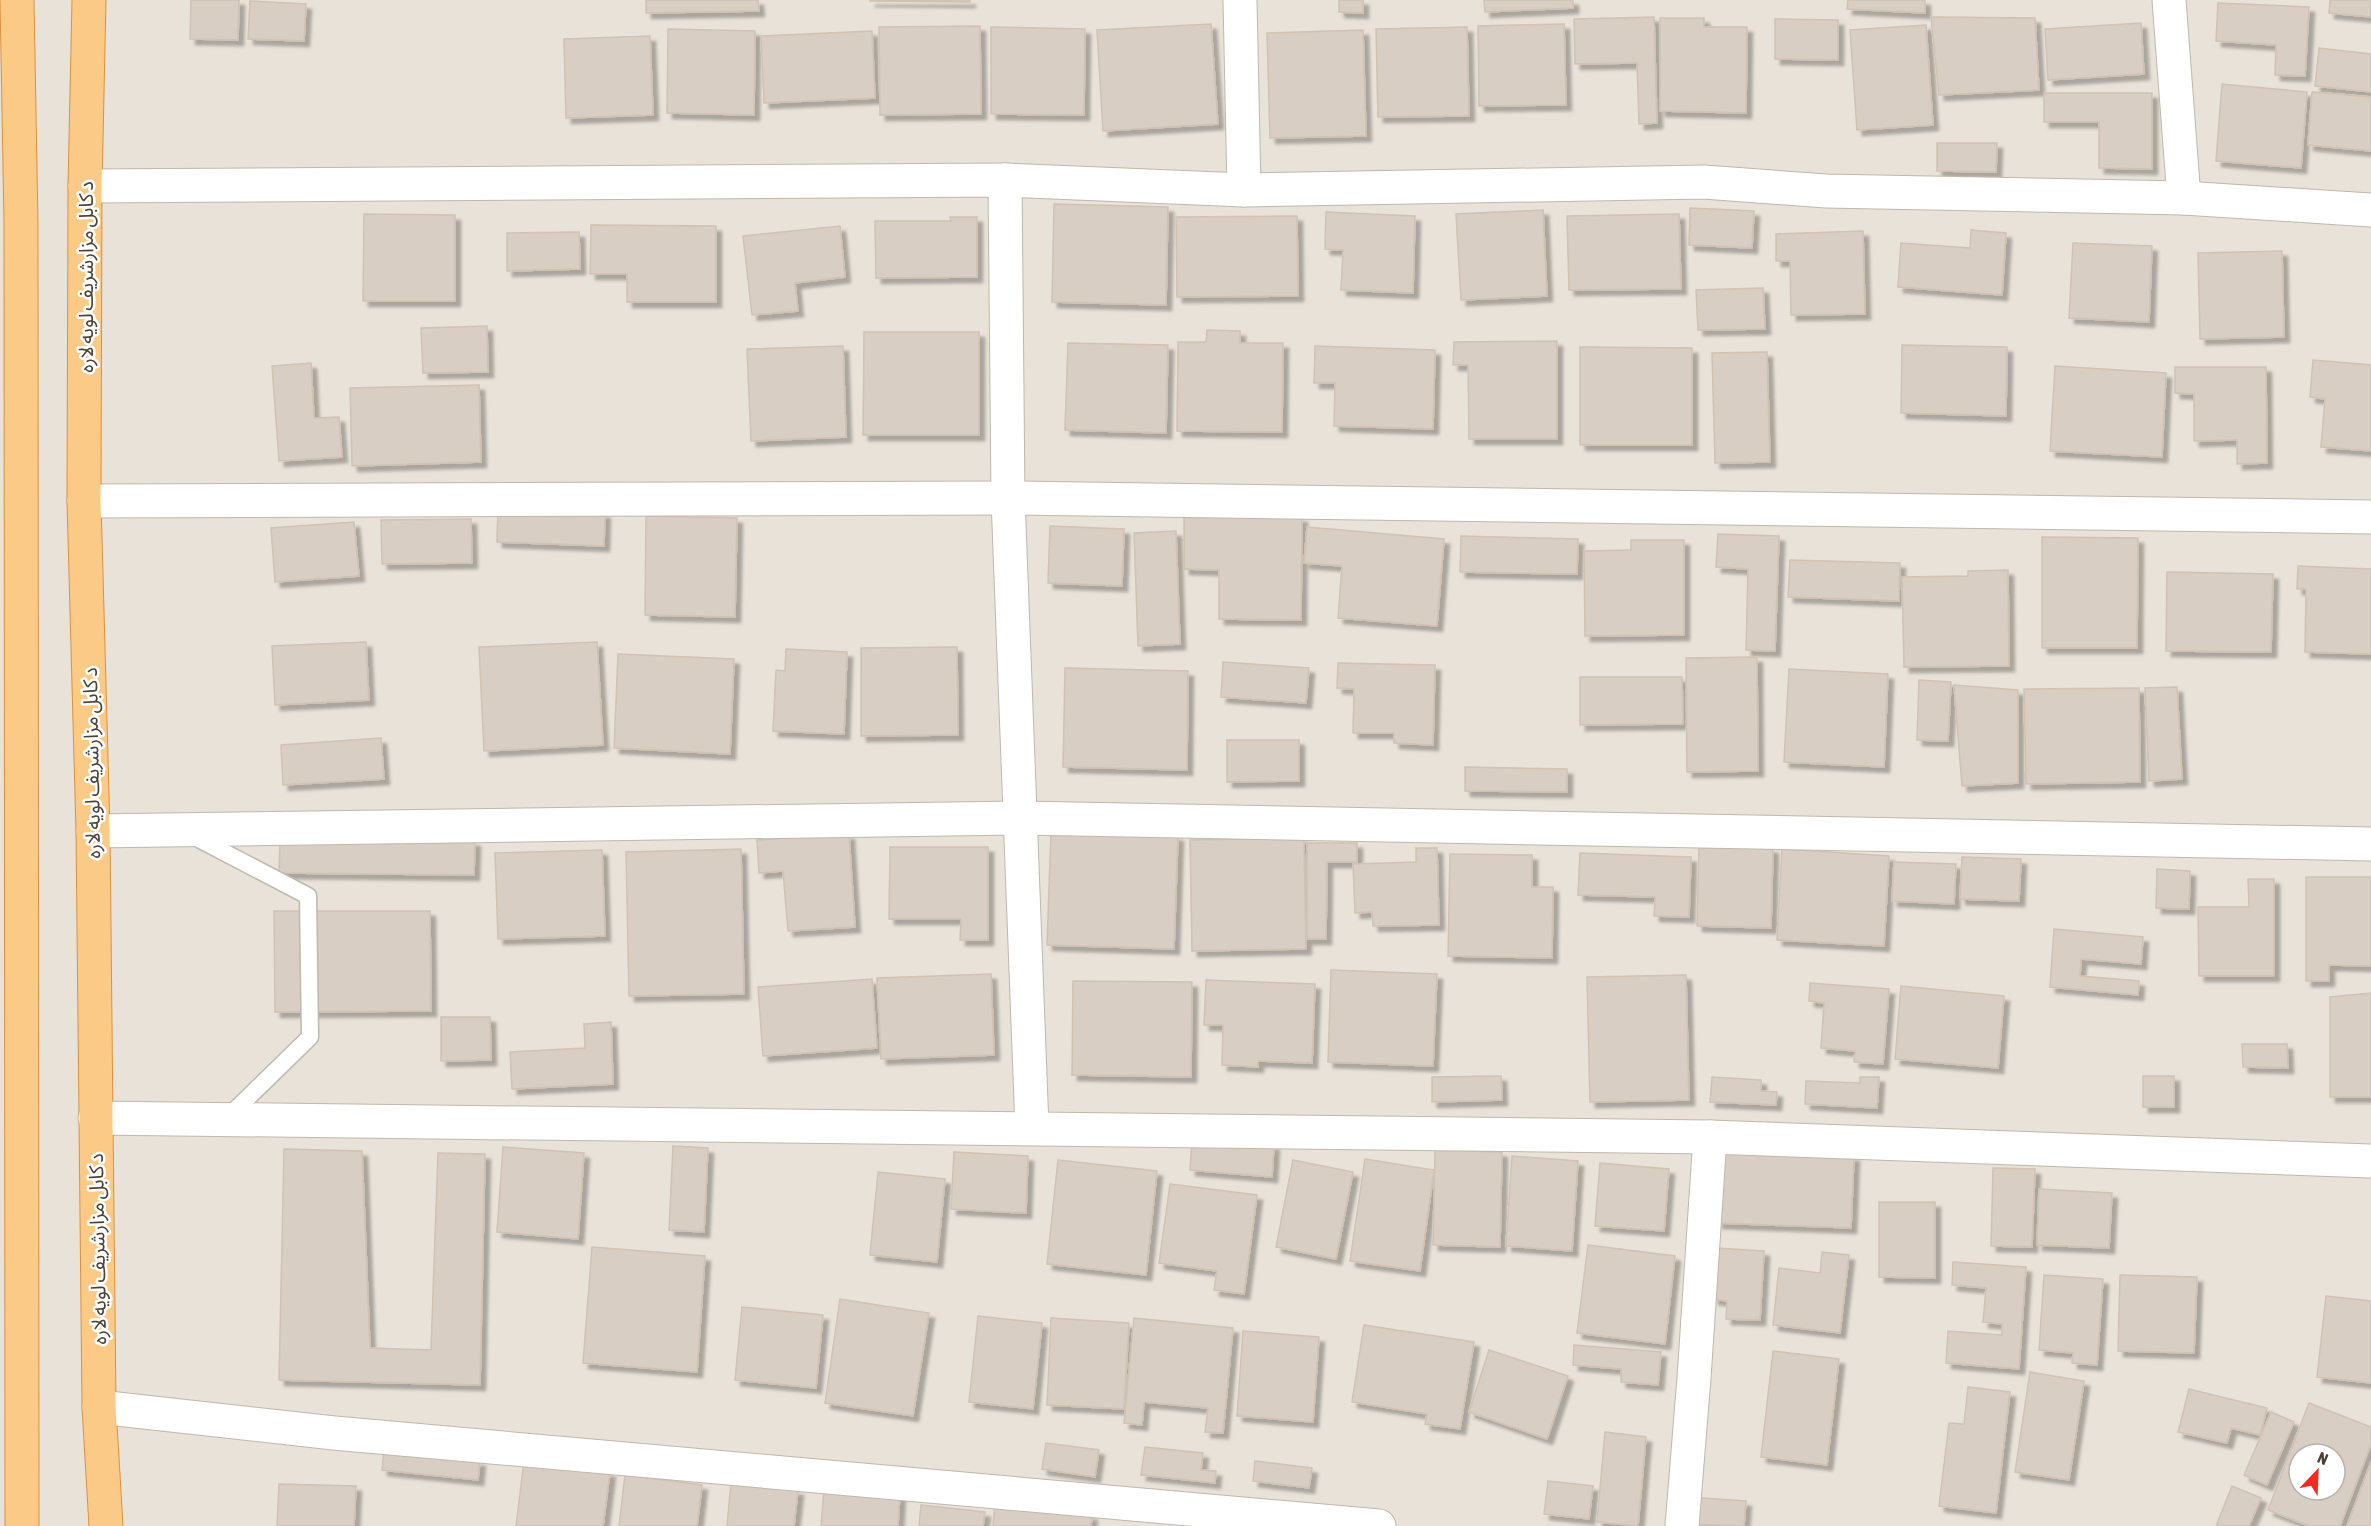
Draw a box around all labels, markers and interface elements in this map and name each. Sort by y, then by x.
street label: د کابل مزارشریف لویه لاره [74,181,98,373]
street label: د کابل مزارشریف لویه لاره [78,667,105,859]
street label: د کابل مزارشریف لویه لاره [84,1153,111,1345]
north arrow [2287,1442,2347,1502]
text: N [2315,1448,2331,1468]

